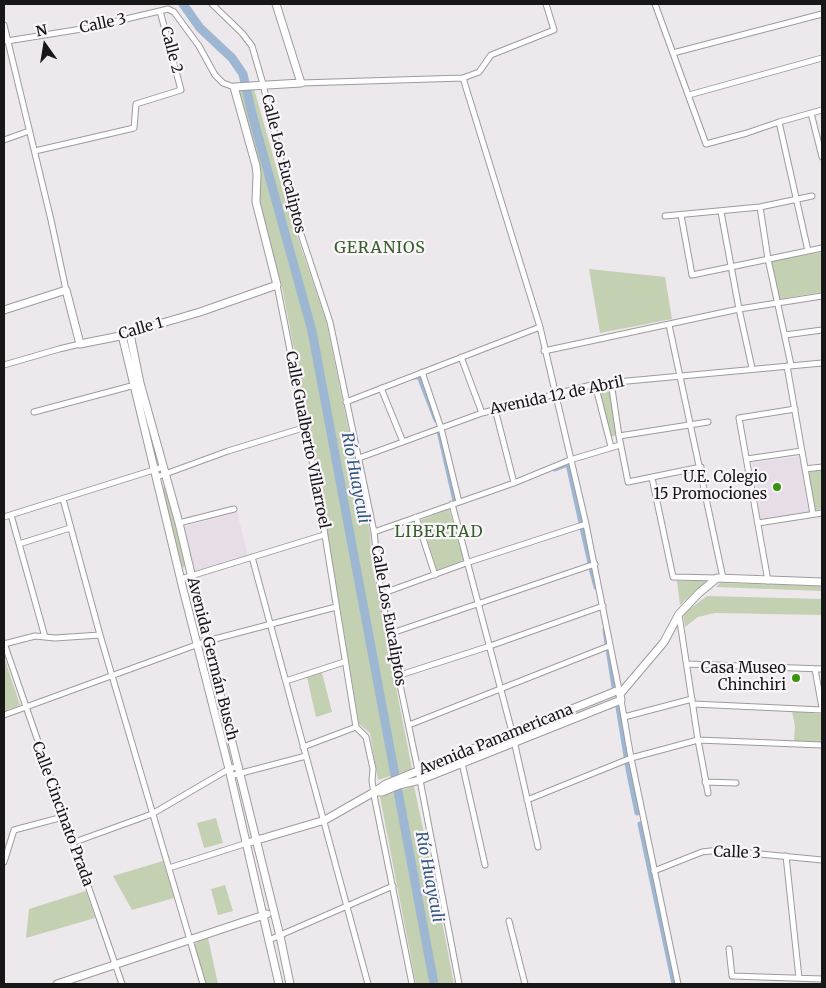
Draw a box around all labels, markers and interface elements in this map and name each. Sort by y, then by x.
street label: Calle 3 [78,10,128,38]
north arrow [20,20,70,70]
text: N [34,20,49,40]
street label: Calle 2 [156,25,186,75]
street label: Calle Los Eucaliptos [257,93,309,235]
district label: GERANIOS [333,238,427,258]
street label: Calle 1 [117,314,165,344]
street label: Calle Gualberto Villarroel [281,350,333,530]
street label: Avenida 12 de Abril [488,373,626,419]
water label: Río Huayculi [337,431,373,525]
place label: U.E. Colegio 15 Promociones [653,469,767,504]
marker: U.E. Colegio 15 Promociones [771,481,783,493]
district label: LIBERTAD [394,522,484,542]
street label: Calle Los Eucaliptos [367,544,409,688]
street label: Avenida Germán Busch [183,575,241,743]
place label: Casa Museo Chinchiri [701,660,786,695]
marker: Casa Museo Chinchiri [790,672,802,684]
street label: Avenida Panamericana [416,701,576,779]
street label: Calle Cincinato Prada [27,739,97,889]
water label: Río Huayculi [411,830,447,924]
street label: Calle 3 [713,843,761,863]

